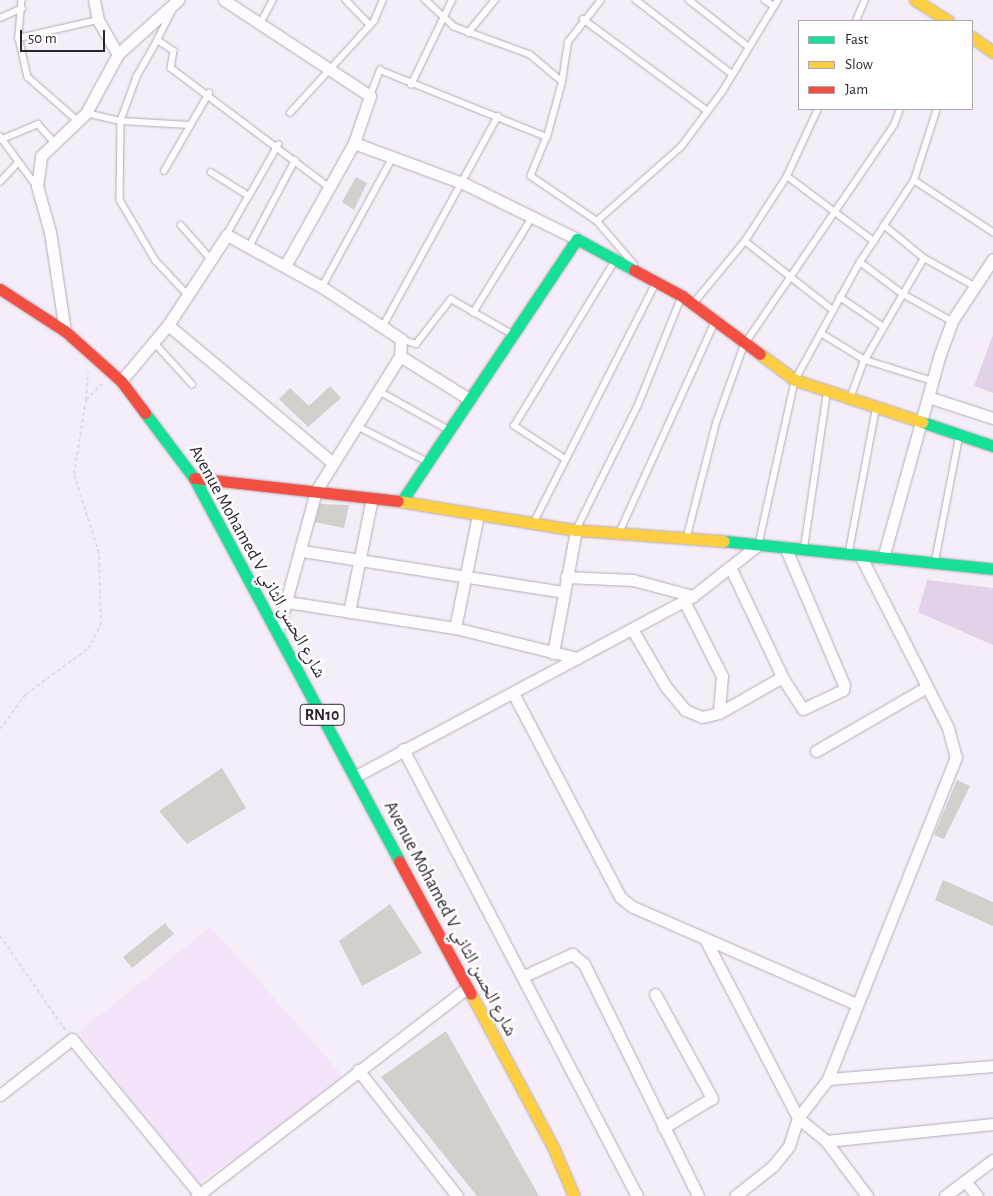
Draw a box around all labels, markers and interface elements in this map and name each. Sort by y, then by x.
scale bar [22,20,108,52]
legend [798,20,973,110]
text: 50 m [28,31,57,46]
text: Fast [845,32,868,47]
text: Slow [845,57,873,72]
text: Jam [845,82,868,97]
street label: Avenue Mohamed V شارع الحسن الثاني [184,442,330,682]
road number: RN10 [300,702,344,728]
street label: Avenue Mohamed V شارع الحسن الثاني [379,798,521,1040]

